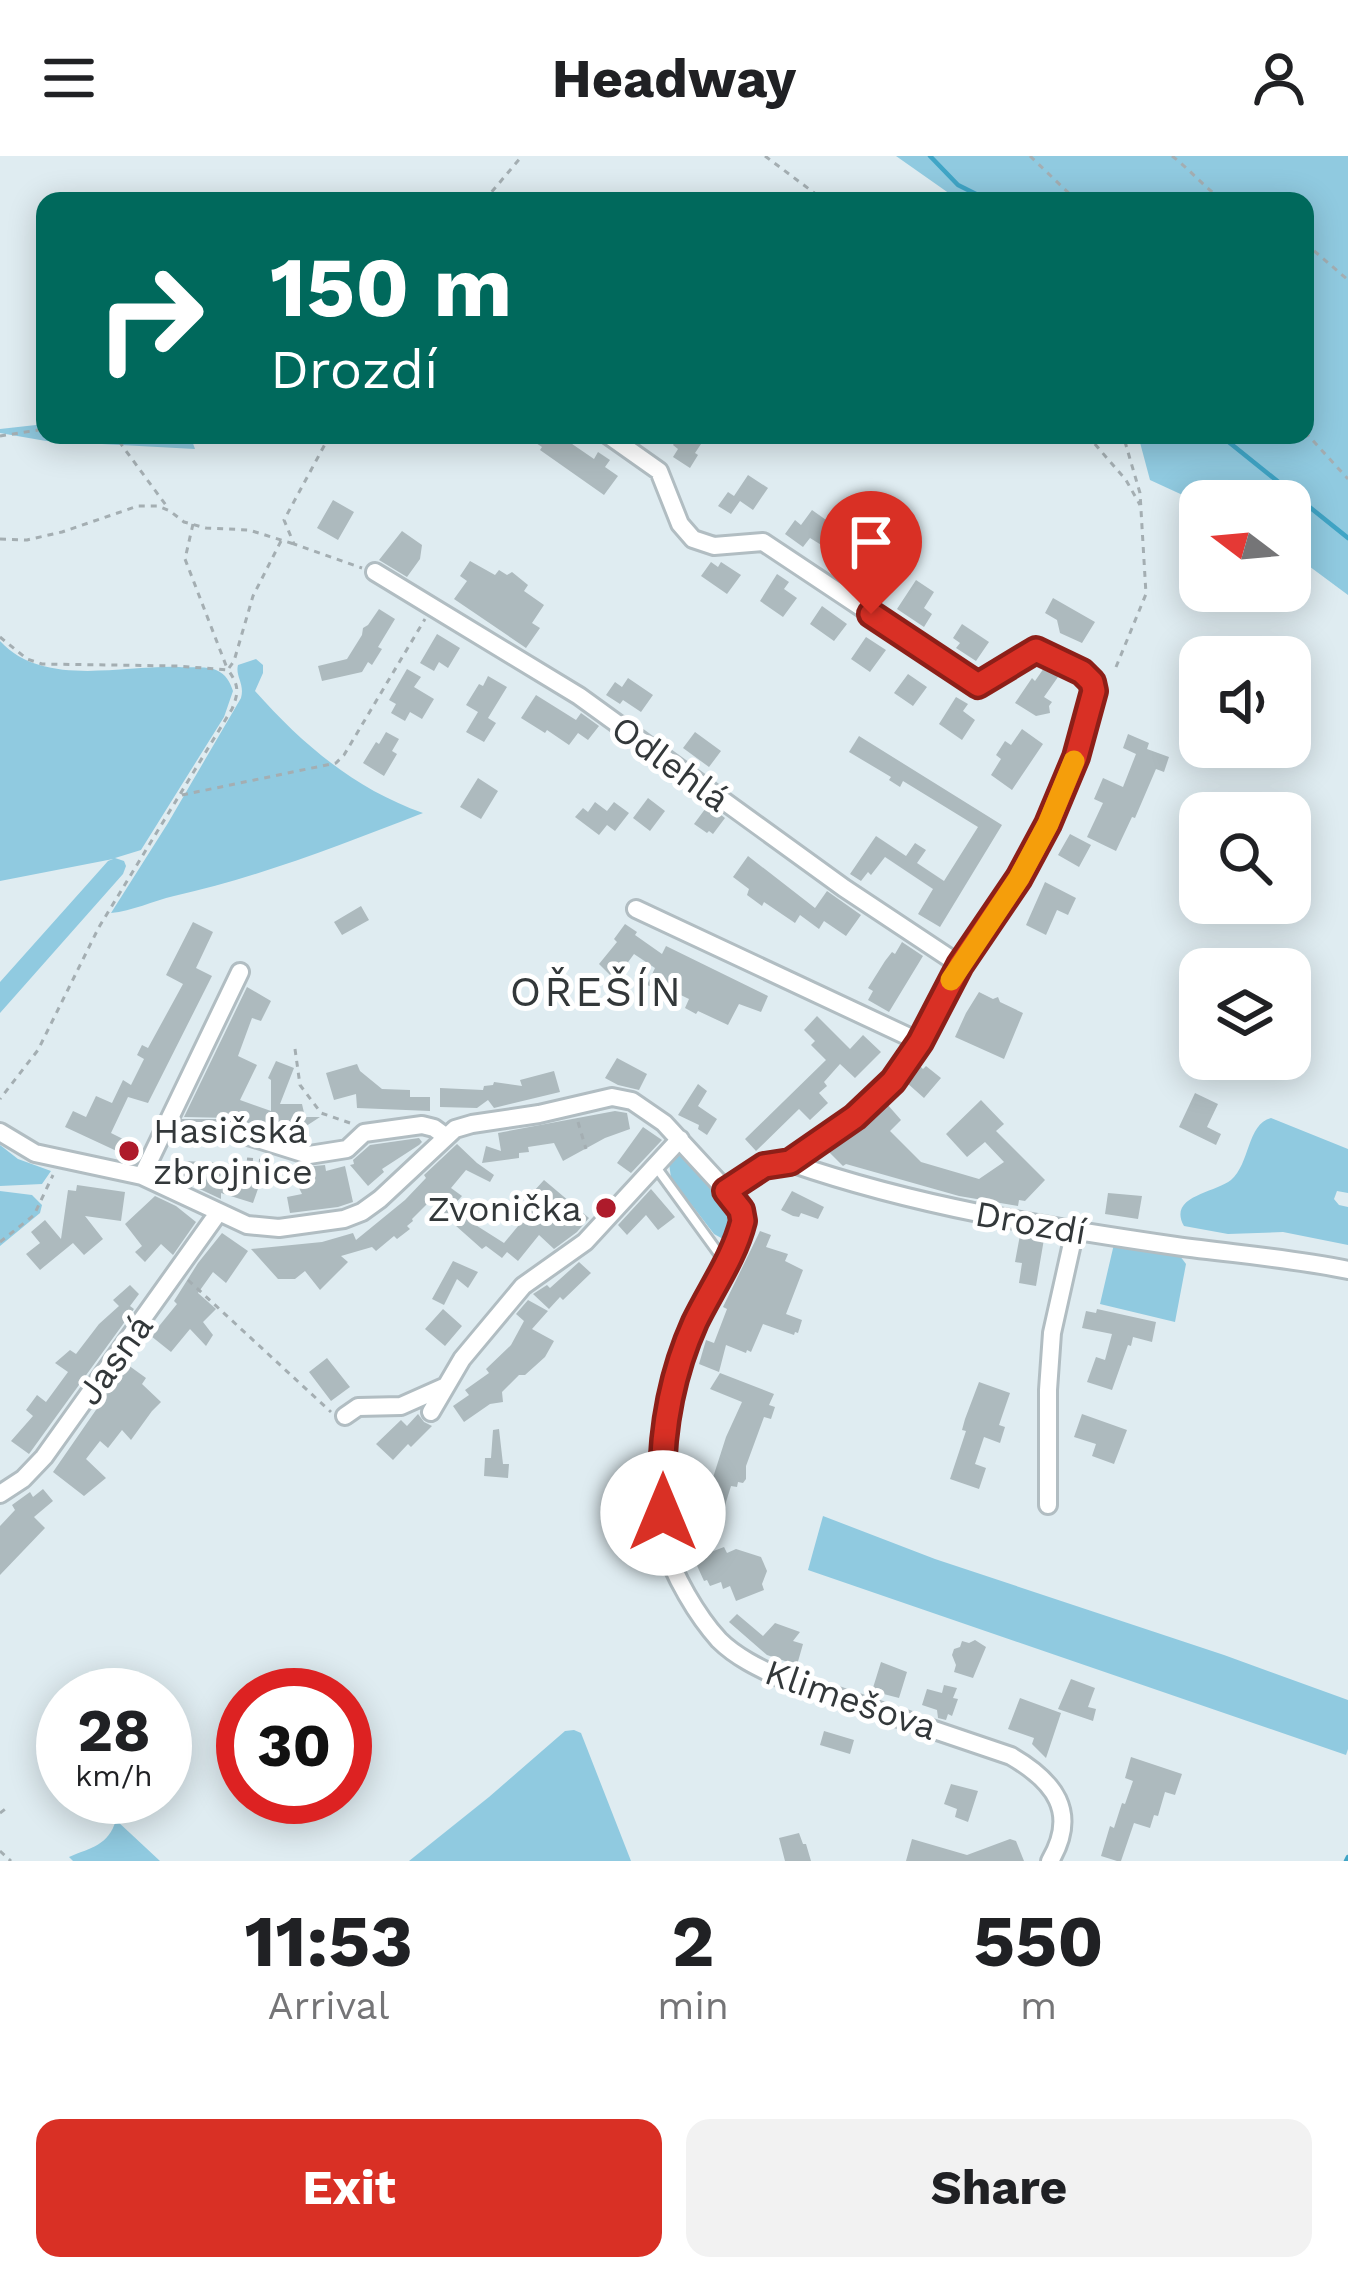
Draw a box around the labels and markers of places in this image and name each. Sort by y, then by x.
pin [820,491,922,614]
place label: Hasičská zbrojnice [153,1110,313,1193]
marker: Hasičská zbrojnice [116,1138,142,1164]
place label: Zvonička [427,1188,582,1230]
marker: Zvonička [593,1195,619,1221]

